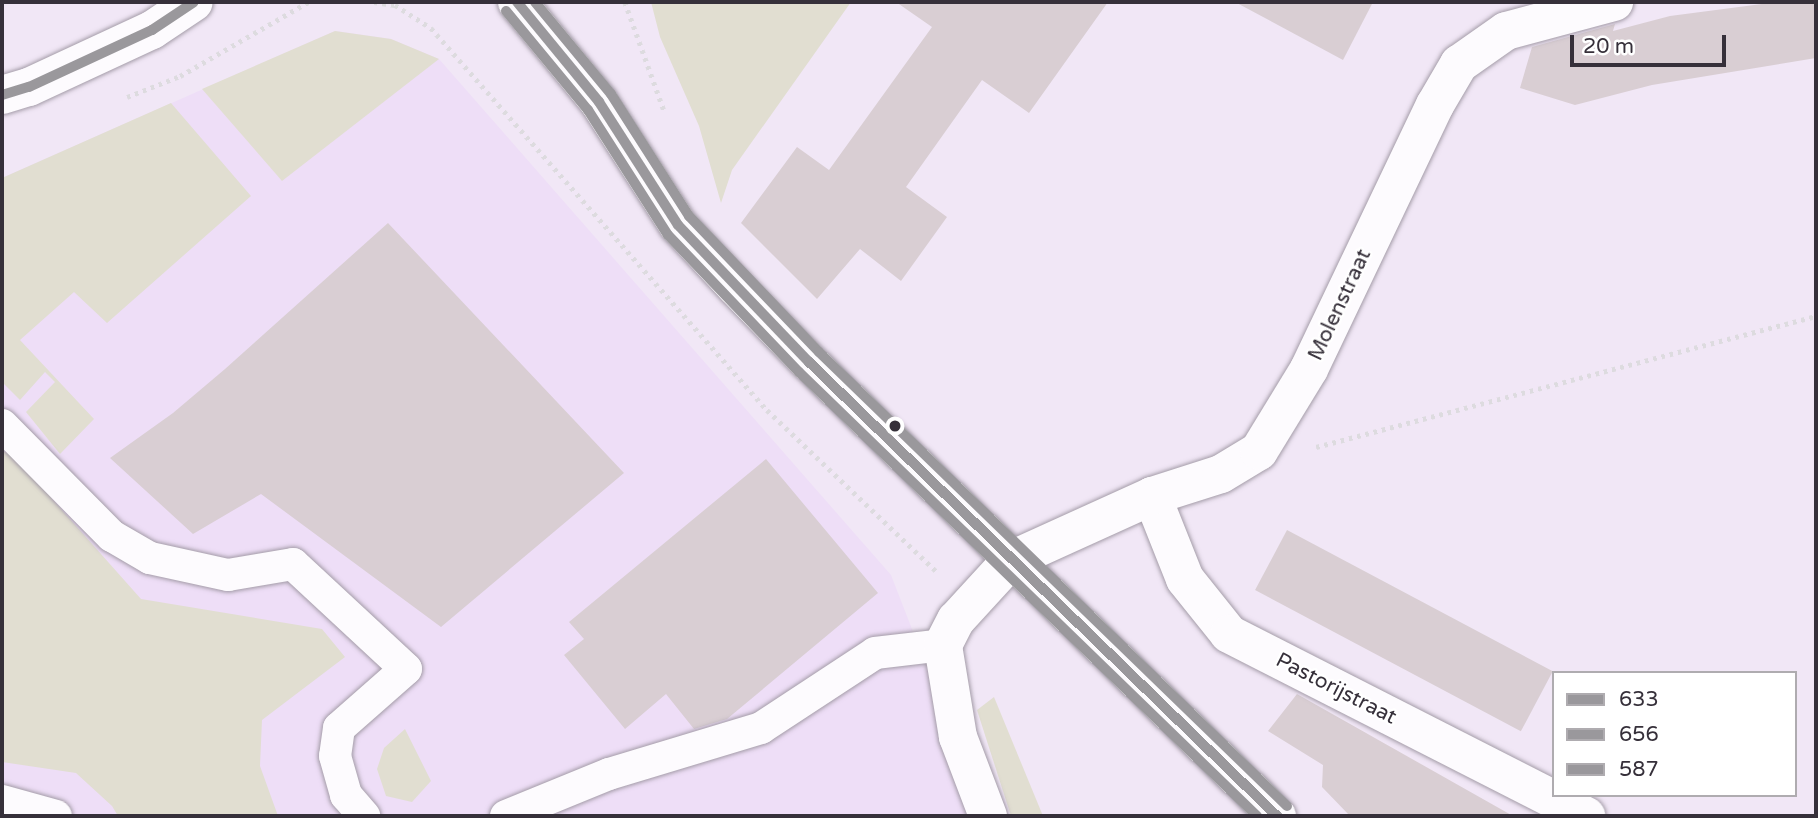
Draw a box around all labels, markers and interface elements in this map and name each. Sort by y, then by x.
scale bar [1573,21,1729,65]
text: 20 m [1583,34,1634,59]
street label: Molenstraat [1303,245,1377,365]
unlabelled marker [888,419,902,433]
street label: Pastorijstraat [1271,648,1401,730]
legend [1552,671,1797,797]
text: 633 [1619,687,1659,712]
text: 656 [1619,722,1659,747]
text: 587 [1619,757,1659,782]

